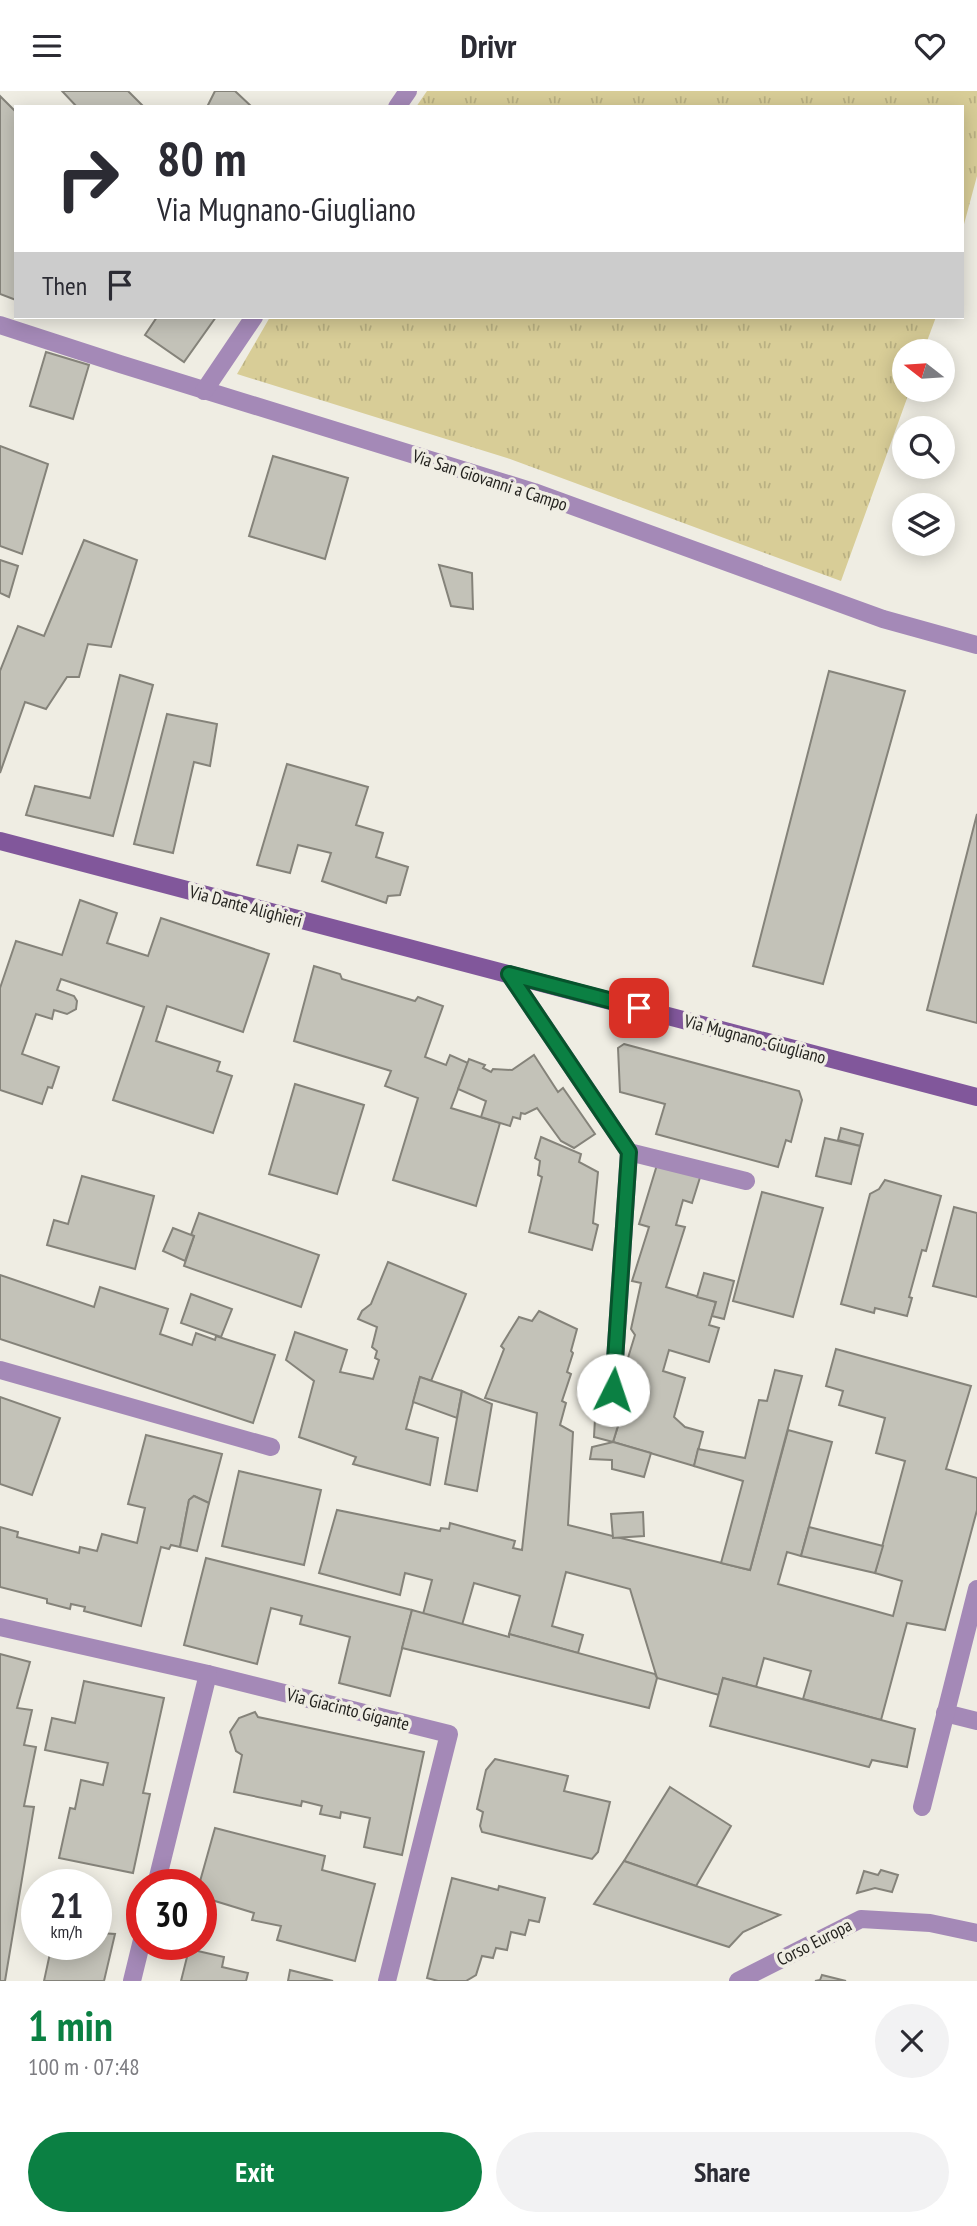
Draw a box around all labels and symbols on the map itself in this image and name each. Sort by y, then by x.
north arrow [892,339,956,403]
street label: Via San Giovanni a Campo [409,444,571,516]
street label: Via Dante Alighieri [186,880,305,932]
pin [609,978,669,1038]
street label: Via Mugnano-Giugliano [681,1009,829,1069]
position arrow [576,1353,650,1427]
street label: Via Giacinto Gigante [283,1682,412,1735]
speed limit sign: 30 [126,1869,217,1960]
street label: Corso Europa [773,1913,855,1971]

